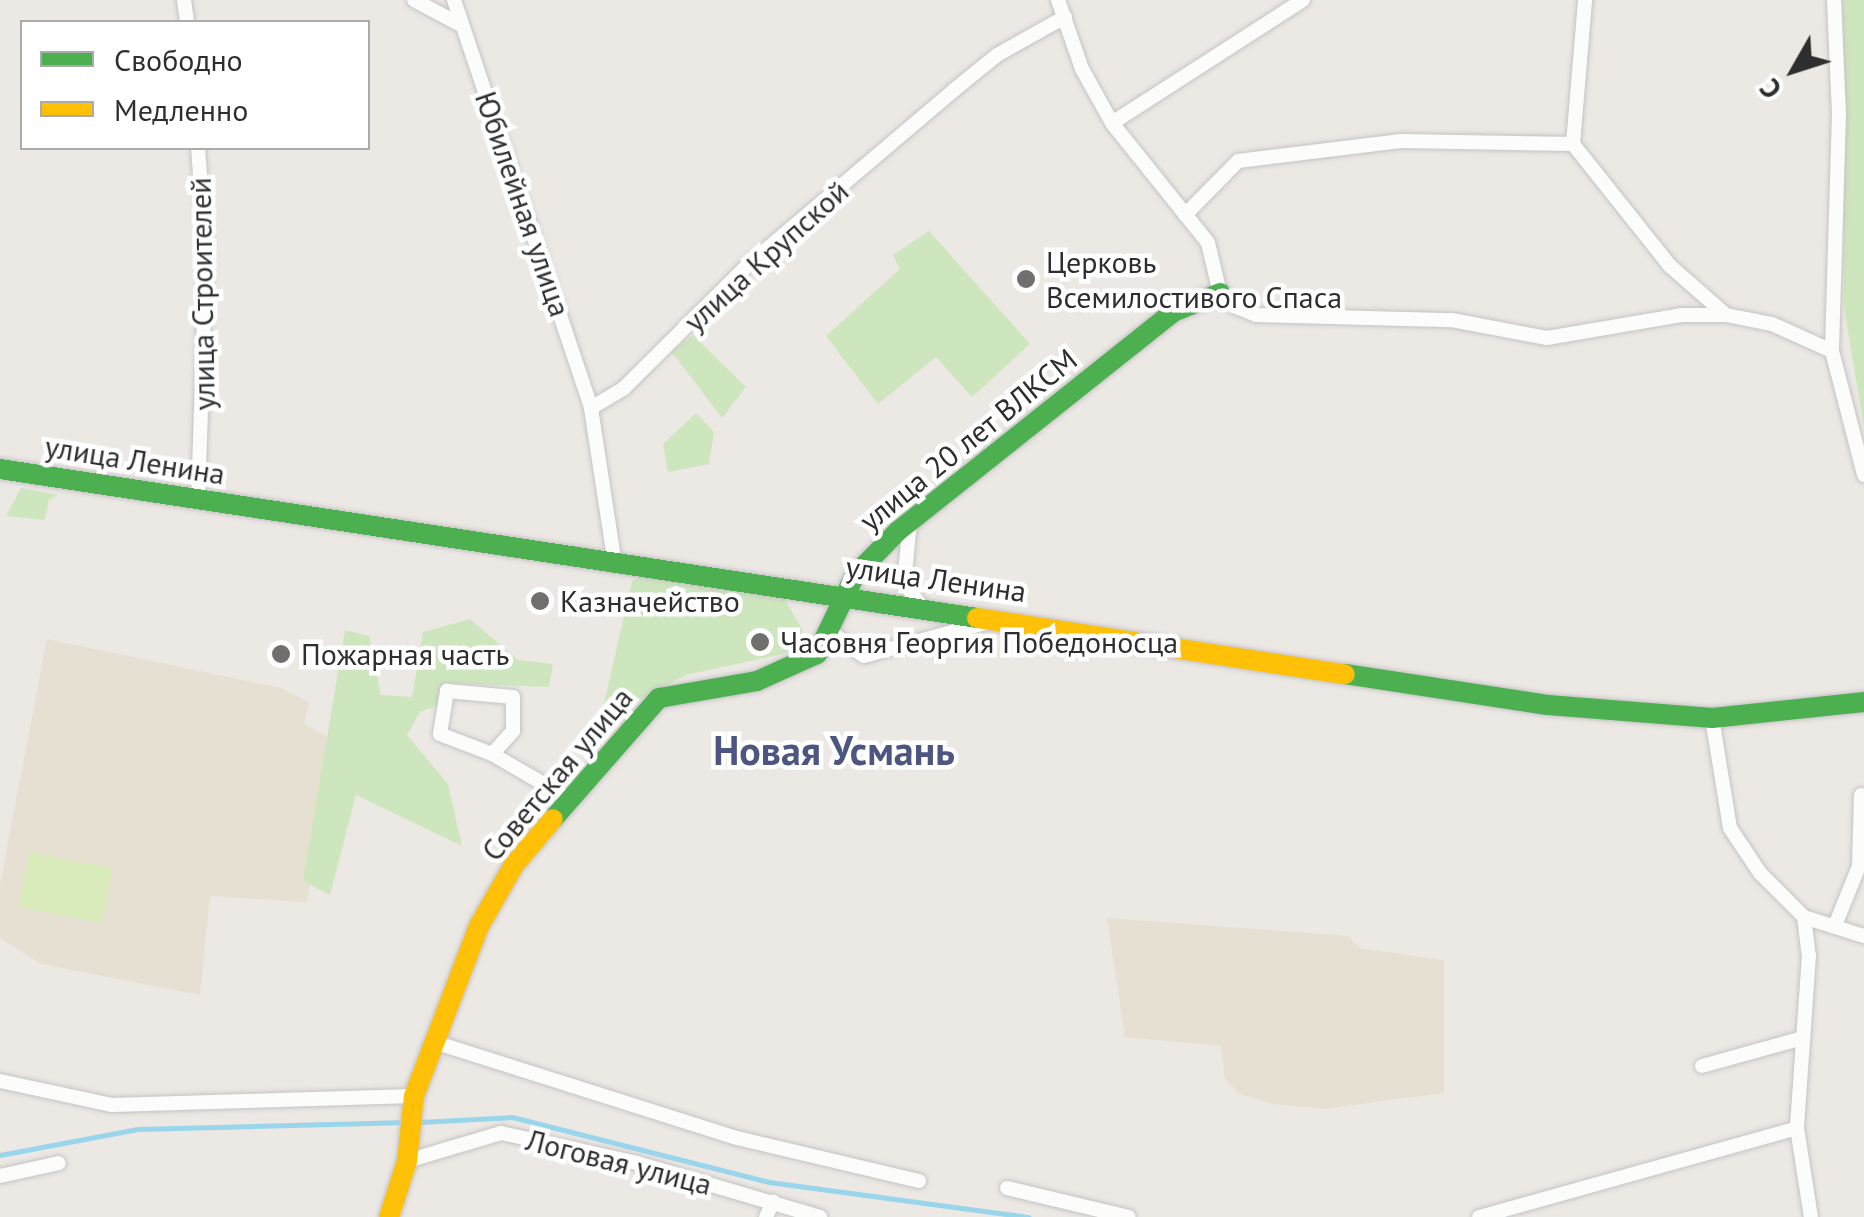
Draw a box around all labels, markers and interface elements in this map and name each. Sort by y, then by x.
legend [20,20,370,150]
north arrow [1744,20,1844,120]
text: Свободно [114,40,243,79]
text: С [1751,71,1790,107]
street label: Юбилейная улица [468,87,578,321]
text: Медленно [114,90,248,129]
street label: улица Крупской [676,173,856,339]
street label: улица Строителей [182,177,222,411]
place label: Церковь Всемилостивого Спаса [1046,244,1342,314]
marker: Церковь Всемилостивого Спаса [1015,268,1037,290]
street label: улица 20 лет ВЛКСМ [852,341,1084,539]
street label: улица Ленина [42,428,228,492]
street label: улица Ленина [843,549,1029,609]
place label: Казначейство [560,583,740,619]
marker: Казначейство [529,590,551,612]
place label: Часовня Георгия Победоносца [780,624,1178,660]
marker: Часовня Георгия Победоносца [749,631,771,653]
place label: Пожарная часть [301,636,509,672]
marker: Пожарная часть [270,643,292,665]
street label: Советская улица [474,680,640,868]
district label: Новая Усмань [713,726,955,774]
street label: Логовая улица [523,1122,715,1202]

